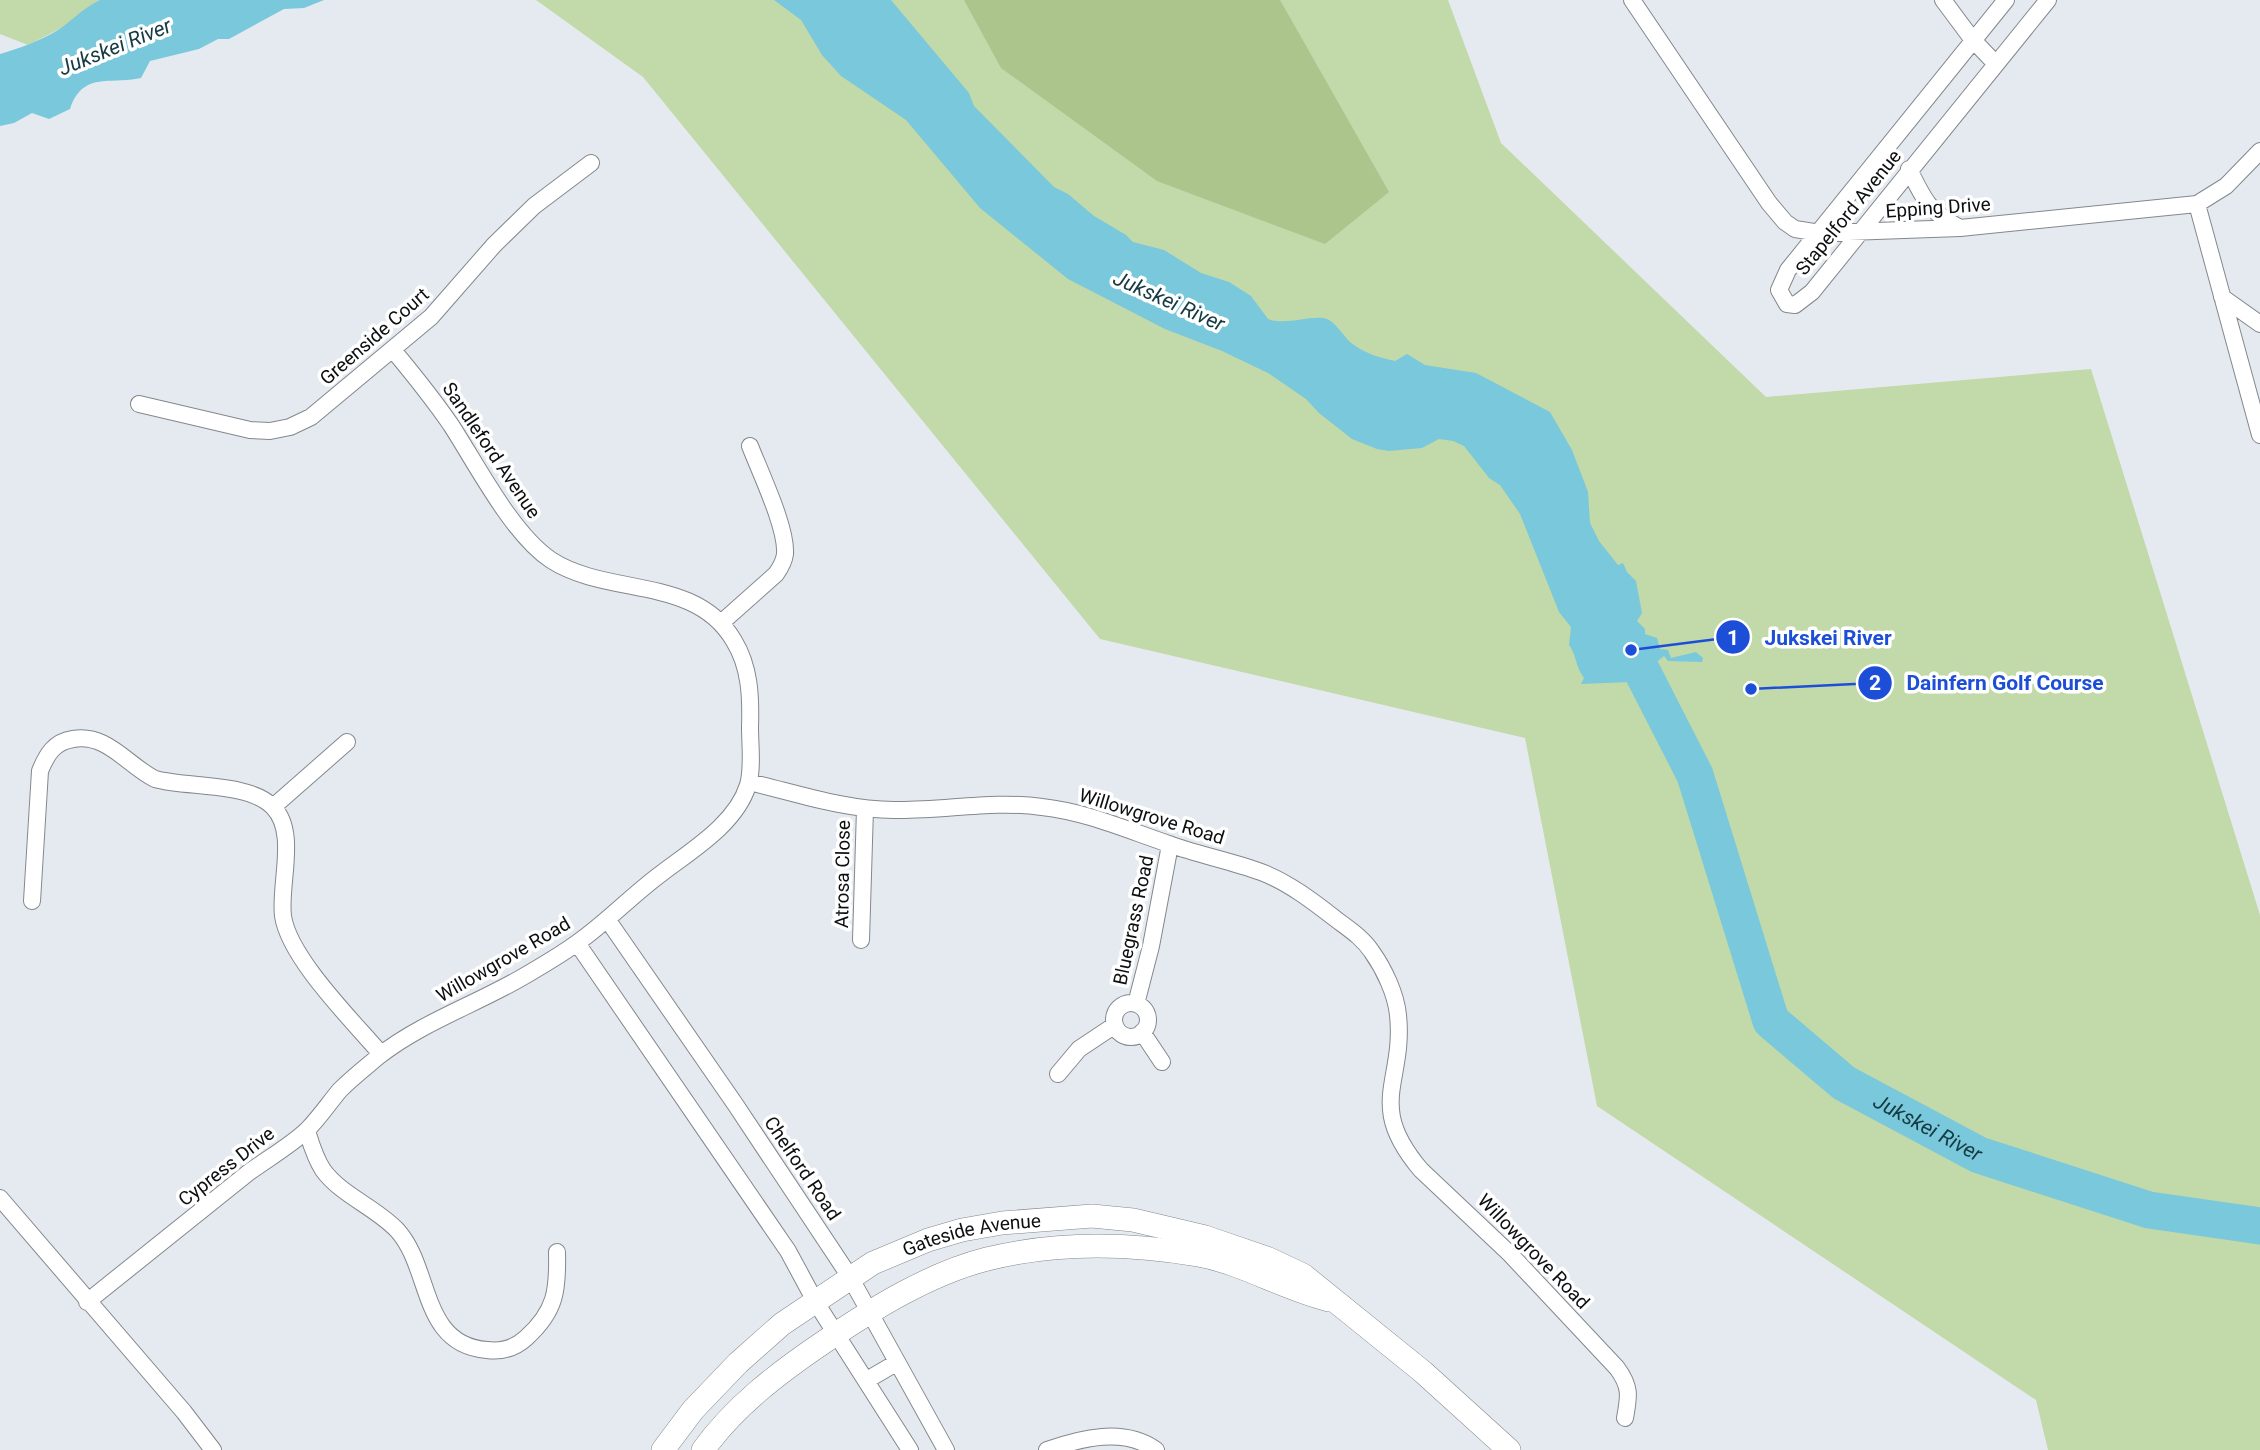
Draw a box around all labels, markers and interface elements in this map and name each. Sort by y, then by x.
water label: Jukskei River [55,13,176,80]
street label: Stapelford Avenue [1791,145,1906,280]
street label: Epping Drive [1885,192,1991,223]
water label: Jukskei River [1110,266,1229,337]
street label: Greenside Court [315,283,433,390]
street label: Sandleford Avenue [438,378,546,523]
callout: Jukskei River [1716,616,1906,658]
text: 1 [1727,626,1739,650]
text: Jukskei River [1764,626,1892,650]
callout: Dainfern Golf Course [1857,662,2117,704]
text: 2 [1869,671,1881,695]
text: Dainfern Golf Course [1906,671,2104,695]
street label: Willowgrove Road [1076,783,1227,850]
street label: Atrosa Close [830,820,855,928]
street label: Bluegrass Road [1109,853,1158,987]
street label: Willowgrove Road [432,912,574,1007]
water label: Jukskei River [1869,1089,1987,1167]
street label: Chelford Road [759,1112,846,1225]
street label: Cypress Drive [174,1122,279,1211]
street label: Willowgrove Road [1473,1189,1594,1314]
street label: Gateside Avenue [899,1209,1042,1261]

